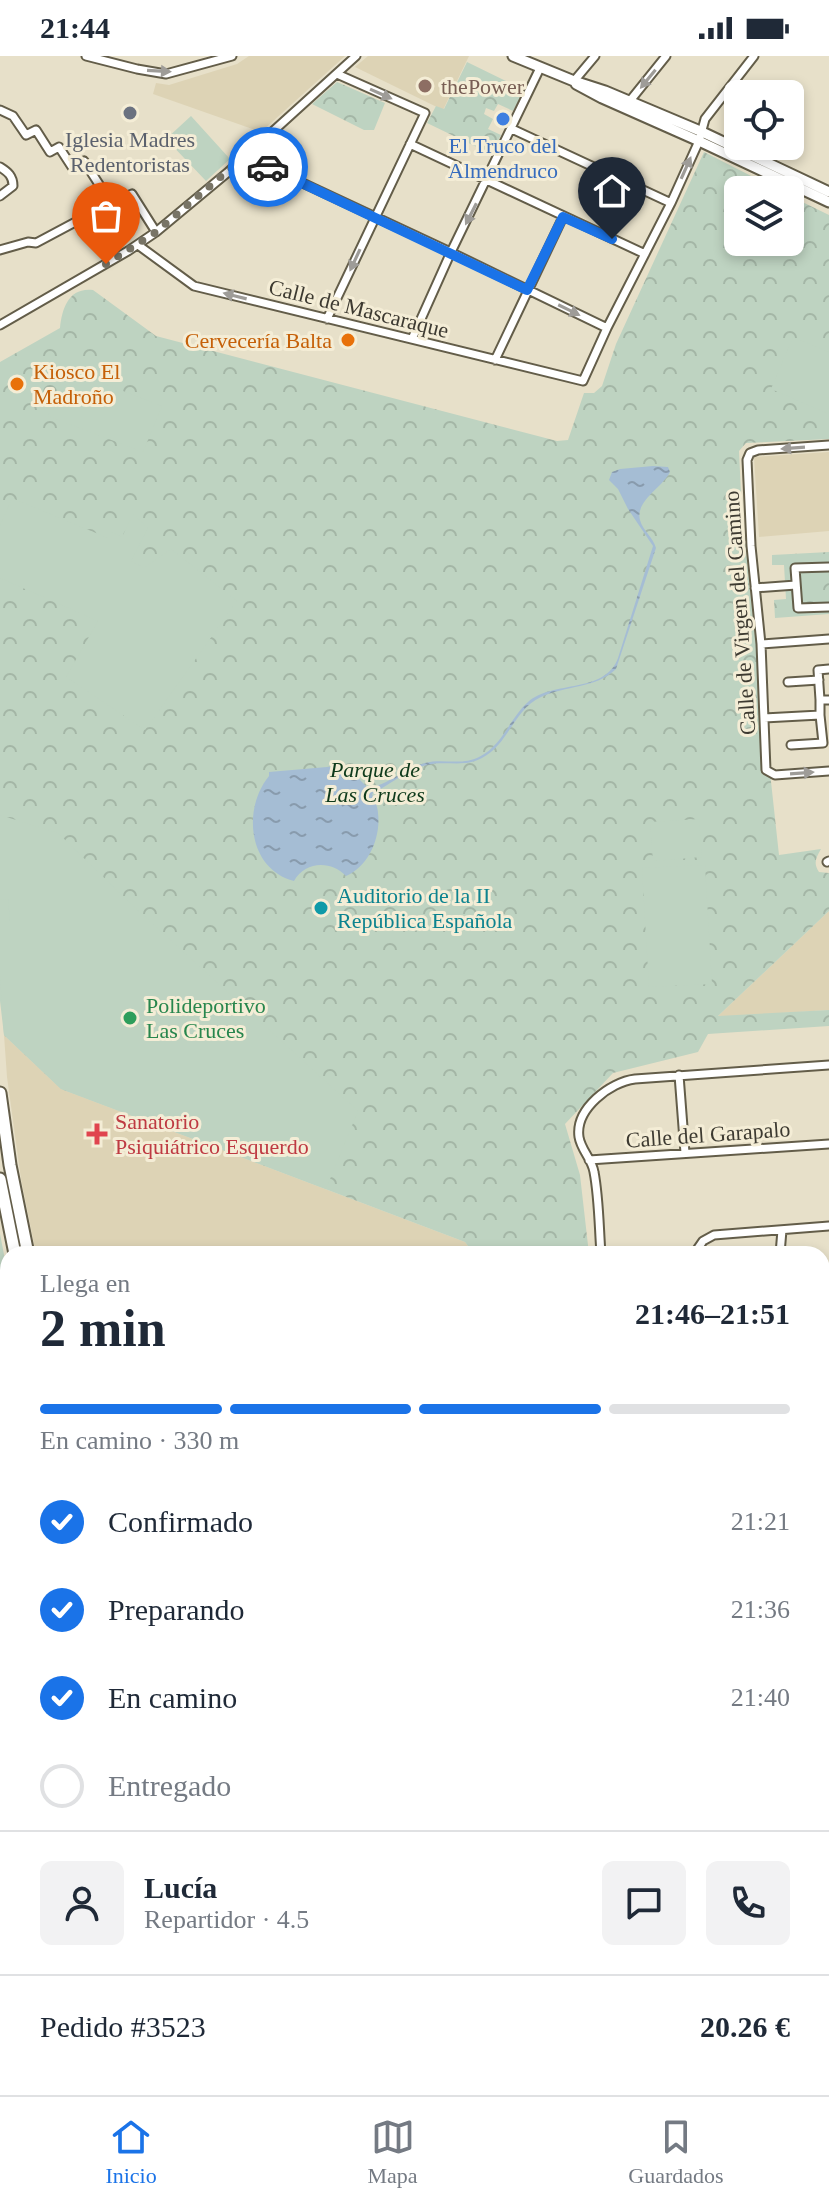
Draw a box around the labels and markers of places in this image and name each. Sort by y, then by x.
place label: thePower [441,74,525,99]
marker: thePower [416,77,434,95]
marker: Iglesia Madres Redentoristas [121,104,139,122]
marker: El Truco del Almendruco [494,110,512,128]
place label: Iglesia Madres Redentoristas [65,127,195,177]
place label: El Truco del Almendruco [448,133,558,183]
pin [578,157,646,239]
pin [72,182,140,264]
place label: Cervecería Balta [185,328,332,353]
marker: Cervecería Balta [339,331,357,349]
place label: Kiosco El Madroño [33,359,120,409]
marker: Kiosco El Madroño [8,375,26,393]
place label: Auditorio de la II República Española [337,883,513,933]
marker: Auditorio de la II República Española [312,899,330,917]
place label: Polideportivo Las Cruces [146,993,266,1043]
marker: Polideportivo Las Cruces [121,1009,139,1027]
place label: Sanatorio Psiquiátrico Esquerdo [115,1109,309,1159]
marker: Sanatorio Psiquiátrico Esquerdo [86,1123,108,1145]

